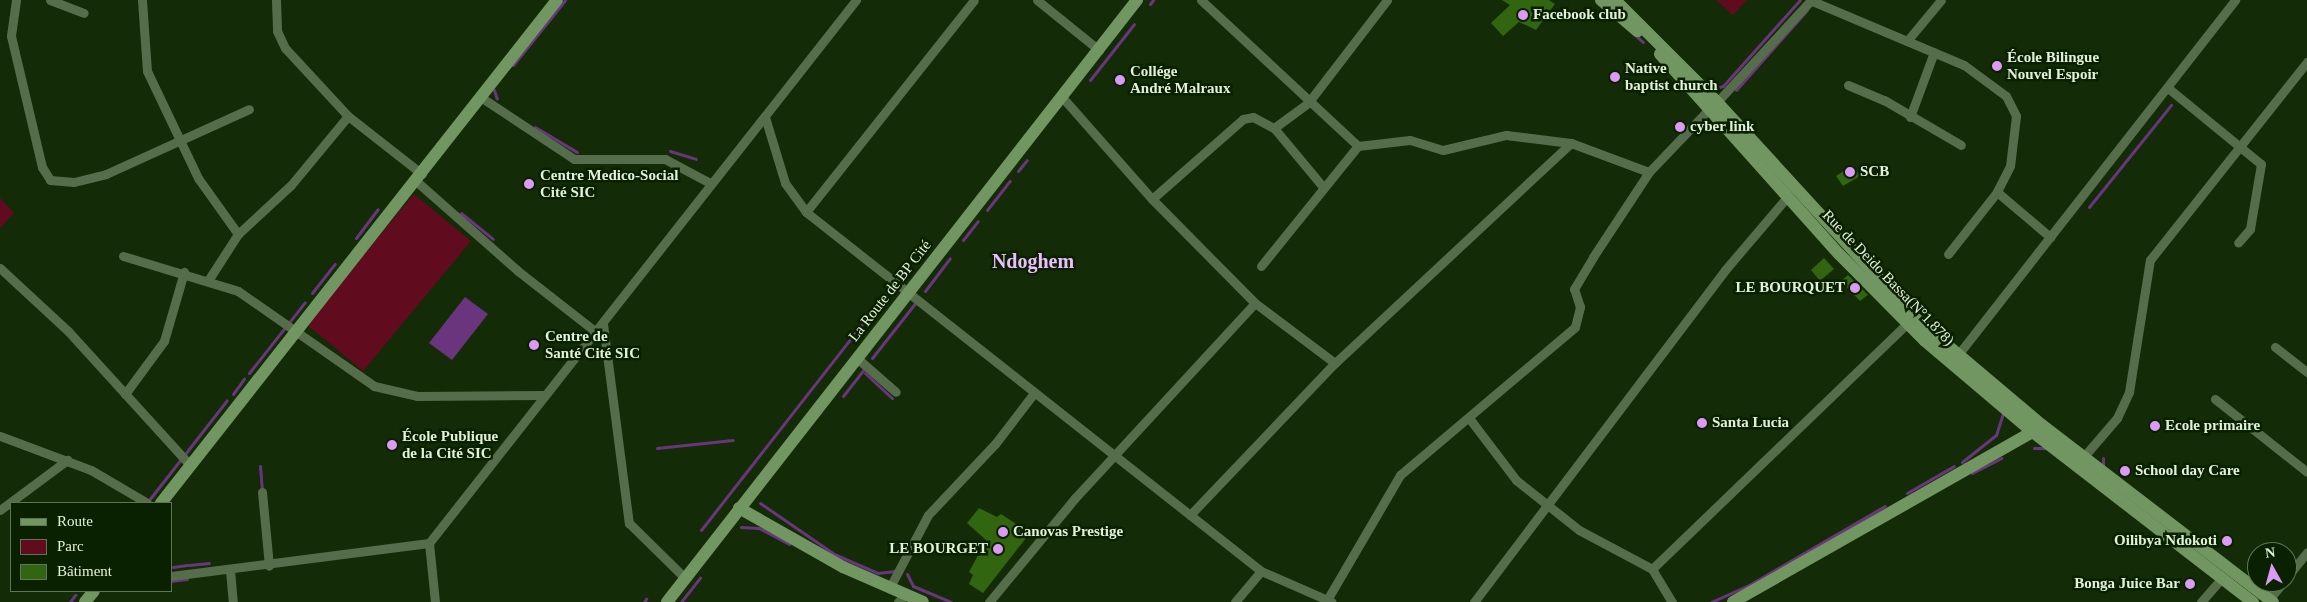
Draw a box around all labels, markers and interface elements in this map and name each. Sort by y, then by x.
place label: Facebook club [1533,6,1626,24]
marker: Facebook club [1517,9,1529,21]
place label: École Bilingue Nouvel Espoir [2007,48,2099,83]
place label: Native baptist church [1625,59,1718,94]
marker: École Bilingue Nouvel Espoir [1991,60,2003,72]
place label: Collége André Malraux [1130,62,1230,97]
marker: Native baptist church [1609,71,1621,83]
marker: Collége André Malraux [1114,74,1126,86]
place label: cyber link [1690,118,1755,136]
marker: cyber link [1674,121,1686,133]
place label: SCB [1860,163,1889,181]
place label: Centre Medico-Social Cité SIC [540,166,678,201]
marker: SCB [1844,166,1856,178]
marker: Centre Medico-Social Cité SIC [522,177,536,191]
street label: Rue de Deido Bassa(N°1.878) [1818,206,1958,350]
street label: La Route de BP Cité [845,237,935,345]
district label: Ndoghem [992,249,1074,273]
place label: LE BOURQUET [1735,279,1845,297]
marker: LE BOURQUET [1849,282,1861,294]
place label: Centre de Santé Cité SIC [545,327,640,362]
marker: Centre de Santé Cité SIC [527,338,541,352]
place label: Santa Lucia [1712,414,1789,432]
marker: Santa Lucia [1696,417,1708,429]
place label: Ecole primaire [2165,417,2260,435]
marker: Ecole primaire [2149,420,2161,432]
place label: École Publique de la Cité SIC [402,427,498,462]
marker: École Publique de la Cité SIC [386,439,398,451]
place label: School day Care [2135,462,2240,480]
marker: School day Care [2119,465,2131,477]
legend [10,502,172,592]
text: Route [57,513,93,529]
place label: Canovas Prestige [1013,523,1123,541]
marker: Canovas Prestige [997,526,1009,538]
place label: Oilibya Ndokoti [2114,532,2217,550]
marker: Oilibya Ndokoti [2221,535,2233,547]
text: Parc [57,538,84,554]
place label: LE BOURGET [889,540,988,558]
north arrow [2247,542,2297,592]
marker: LE BOURGET [992,543,1004,555]
text: N [2264,545,2276,561]
text: Bâtiment [57,563,112,579]
place label: Bonga Juice Bar [2074,575,2180,593]
marker: Bonga Juice Bar [2184,578,2196,590]

